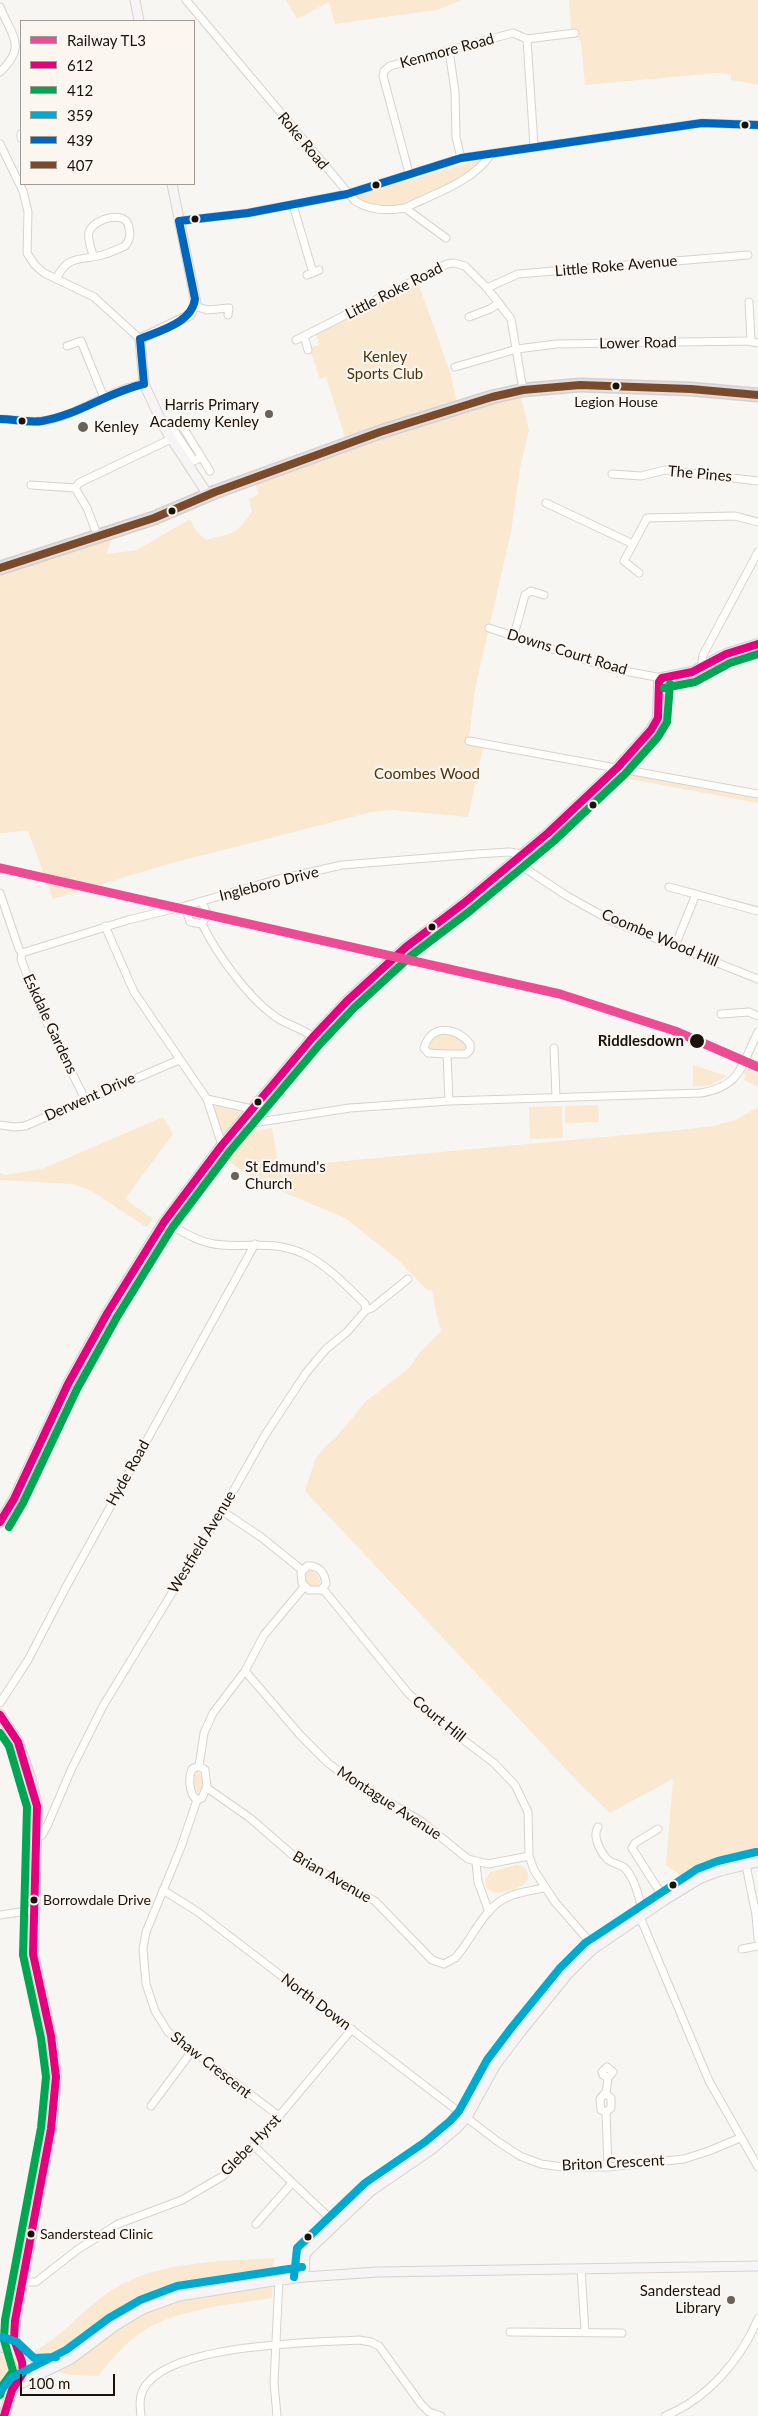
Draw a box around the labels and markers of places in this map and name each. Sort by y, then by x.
unlabelled marker [740,120,750,130]
unlabelled marker [371,180,381,190]
unlabelled marker [190,214,200,224]
marker: Legion House [611,381,621,391]
place label: Legion House [574,394,658,410]
place label: Harris Primary Academy Kenley [150,396,259,431]
marker: Harris Primary Academy Kenley [263,408,275,420]
unlabelled marker [17,416,27,426]
place label: Kenley [94,418,139,436]
marker: Kenley [76,420,90,434]
unlabelled marker [167,506,177,516]
unlabelled marker [588,800,598,810]
unlabelled marker [427,922,437,932]
place label: Riddlesdown [598,1032,684,1050]
marker: Riddlesdown [688,1032,706,1050]
unlabelled marker [253,1097,263,1107]
place label: St Edmund's Church [245,1158,326,1193]
marker: St Edmund's Church [229,1170,241,1182]
unlabelled marker [668,1880,678,1890]
place label: Borrowdale Drive [43,1892,151,1908]
marker: Borrowdale Drive [29,1895,39,1905]
place label: Sanderstead Clinic [40,2226,153,2242]
marker: Sanderstead Clinic [26,2229,36,2239]
unlabelled marker [303,2232,313,2242]
place label: Sanderstead Library [640,2282,721,2317]
marker: Sanderstead Library [725,2294,737,2306]

